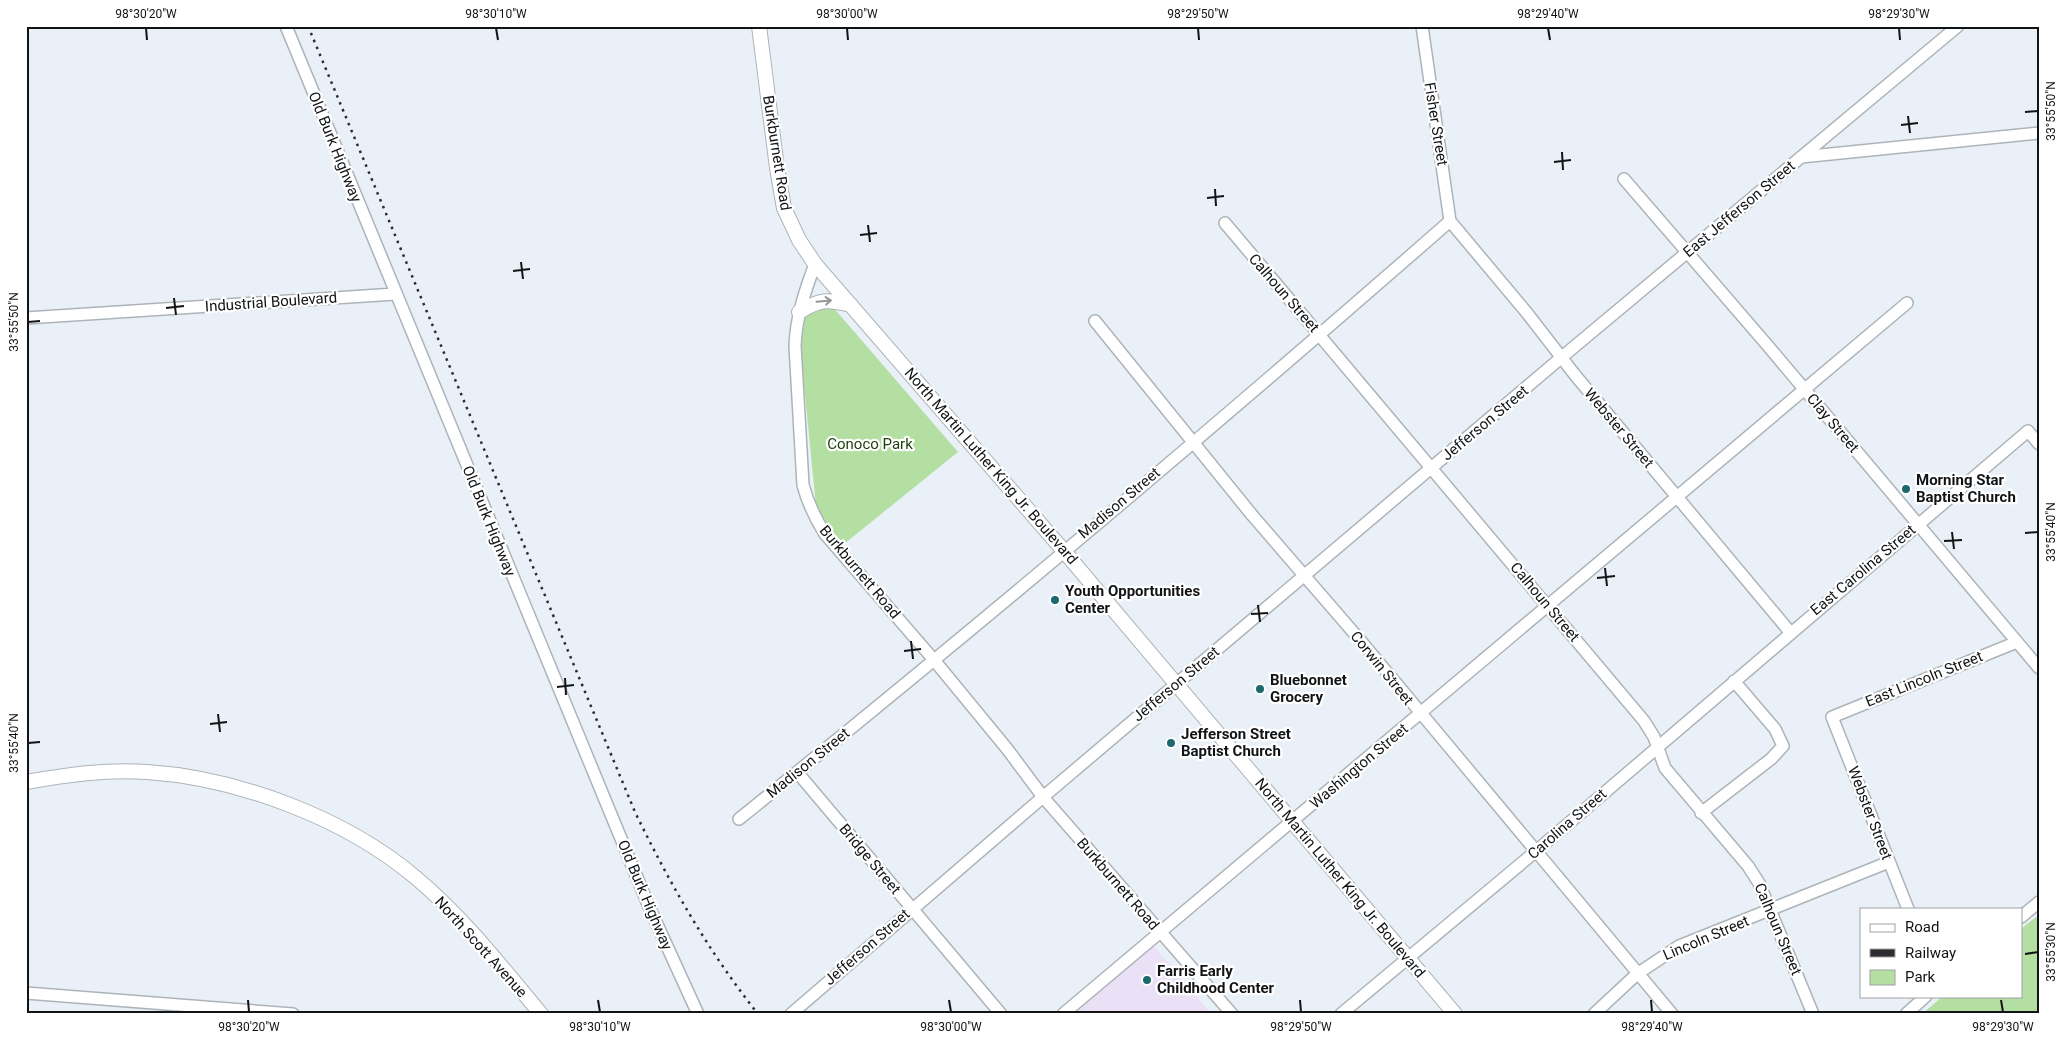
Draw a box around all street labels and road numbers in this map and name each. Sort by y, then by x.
street label: Fisher Street [1421,81,1451,167]
street label: Old Burk Highway [305,89,365,205]
street label: Burkburnett Road [759,94,795,212]
street label: East Jefferson Street [1679,157,1799,261]
street label: Calhoun Street [1245,250,1323,336]
street label: Industrial Boulevard [204,288,338,316]
street label: North Martin Luther King Jr. Boulevard [901,364,1081,568]
street label: Jefferson Street [1438,382,1532,464]
street label: Webster Street [1580,385,1658,472]
street label: Clay Street [1803,390,1863,456]
street label: Old Burk Highway [459,463,519,579]
street label: Madison Street [1074,464,1164,542]
street label: East Carolina Street [1807,521,1919,619]
street label: Burkburnett Road [816,522,904,622]
street label: Calhoun Street [1507,559,1584,645]
street label: Corwin Street [1347,627,1417,709]
street label: Jefferson Street [1129,643,1223,725]
street label: East Lincoln Street [1863,647,1985,711]
street label: Washington Street [1306,720,1412,812]
street label: Madison Street [763,724,853,802]
street label: Webster Street [1844,764,1896,862]
street label: North Martin Luther King Jr. Boulevard [1251,775,1429,981]
street label: Carolina Street [1524,785,1610,863]
street label: Bridge Street [835,820,905,898]
street label: Burkburnett Road [1073,834,1163,934]
street label: Old Burk Highway [614,837,676,953]
street label: Calhoun Street [1751,880,1806,978]
street label: North Scott Avenue [431,893,531,1001]
street label: Jefferson Street [821,905,913,989]
street label: Lincoln Street [1660,912,1752,964]

